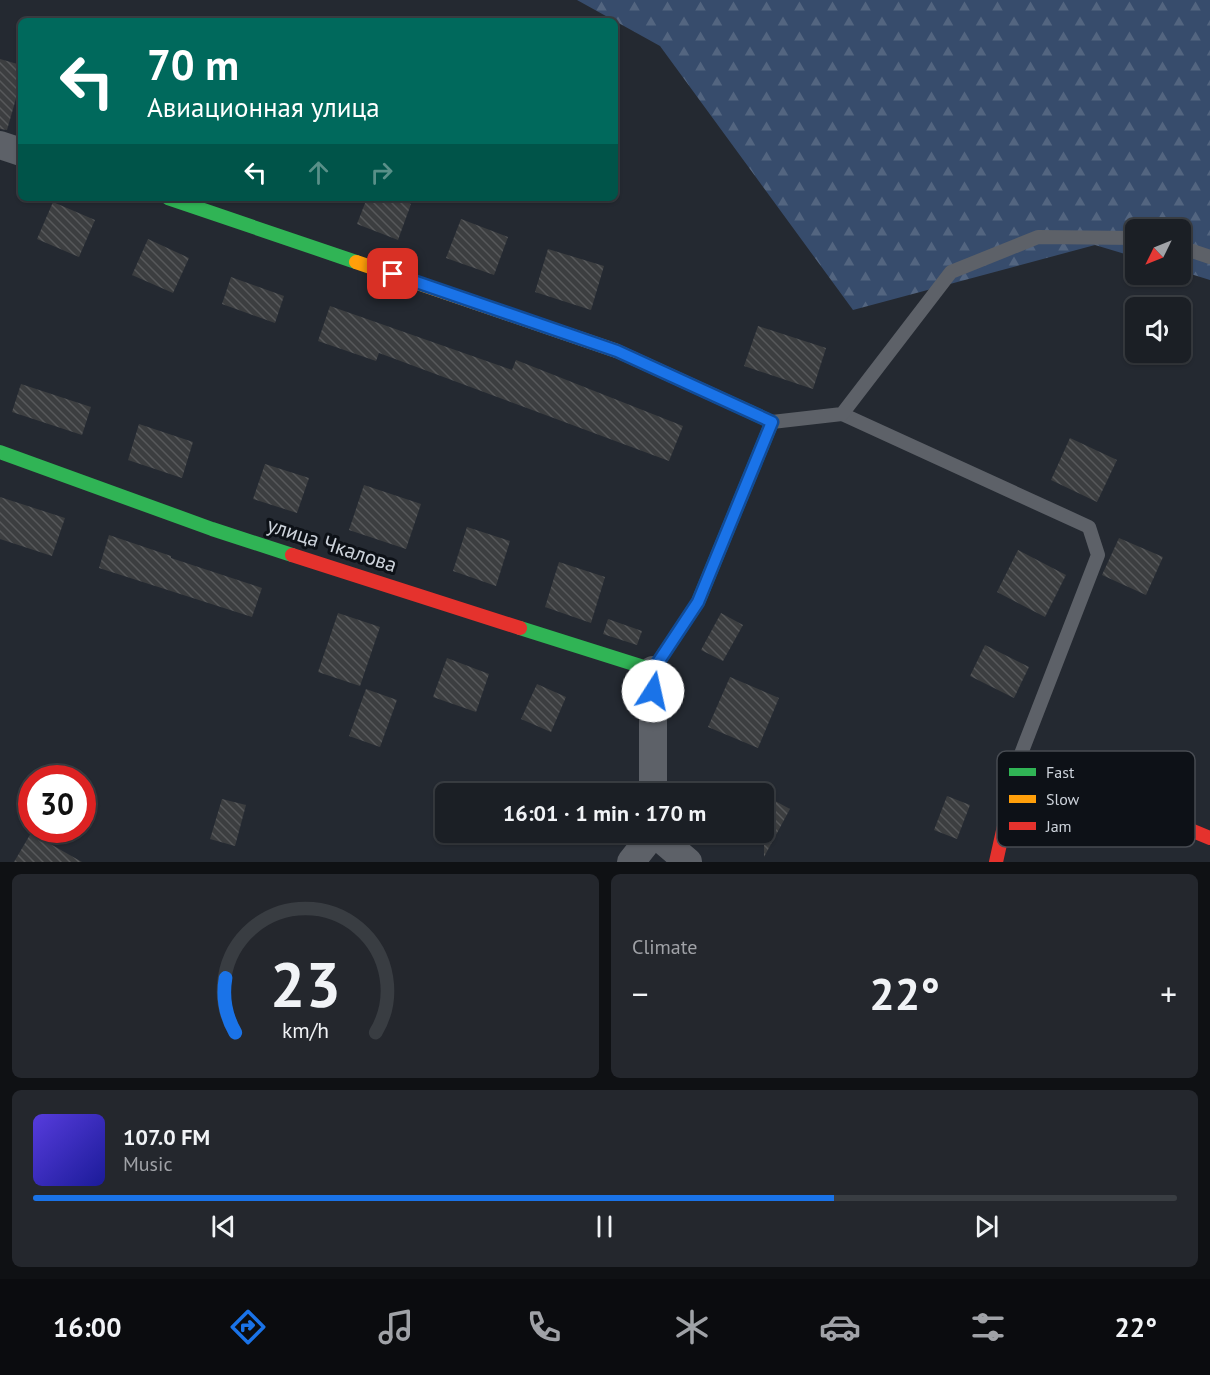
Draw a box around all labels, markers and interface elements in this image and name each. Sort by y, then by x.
text: 70 m [147,37,239,92]
icon: left [48,42,126,120]
text: Авиационная улица [147,90,380,124]
icon: left [239,156,272,189]
icon: ahead [302,156,335,189]
icon: right [365,156,398,189]
north arrow [1125,219,1191,285]
map controls [1125,219,1191,363]
pin [367,248,418,299]
icon: arrive [376,257,409,290]
button: sound [1125,297,1191,363]
street label: улица Чкалова [264,511,400,578]
position arrow [621,659,685,723]
legend [997,751,1195,847]
text: Fast [1046,762,1075,782]
speed limit sign: 30 [18,765,96,843]
text: Slow [1046,789,1080,809]
text: 16:01 · 1 min · 170 m [503,799,706,827]
text: Jam [1045,816,1072,836]
text: Climate [632,934,698,960]
text: 23 [270,943,341,1024]
text: 22° [869,964,940,1022]
text: − [632,972,649,1015]
text: + [1160,972,1177,1015]
text: km/h [282,1016,329,1044]
text: 107.0 FM [123,1123,210,1151]
text: Music [123,1151,172,1177]
icon: previous [207,1210,240,1243]
icon: pause [588,1210,621,1243]
icon: next [970,1210,1003,1243]
icon: directions [227,1306,269,1348]
icon: music [375,1306,417,1348]
icon: phone [523,1306,565,1348]
icon: climate [671,1306,713,1348]
icon: car [819,1306,861,1348]
icon: filters [967,1306,1009,1348]
text: 16:00 [53,1310,121,1344]
text: 22° [1115,1310,1157,1344]

